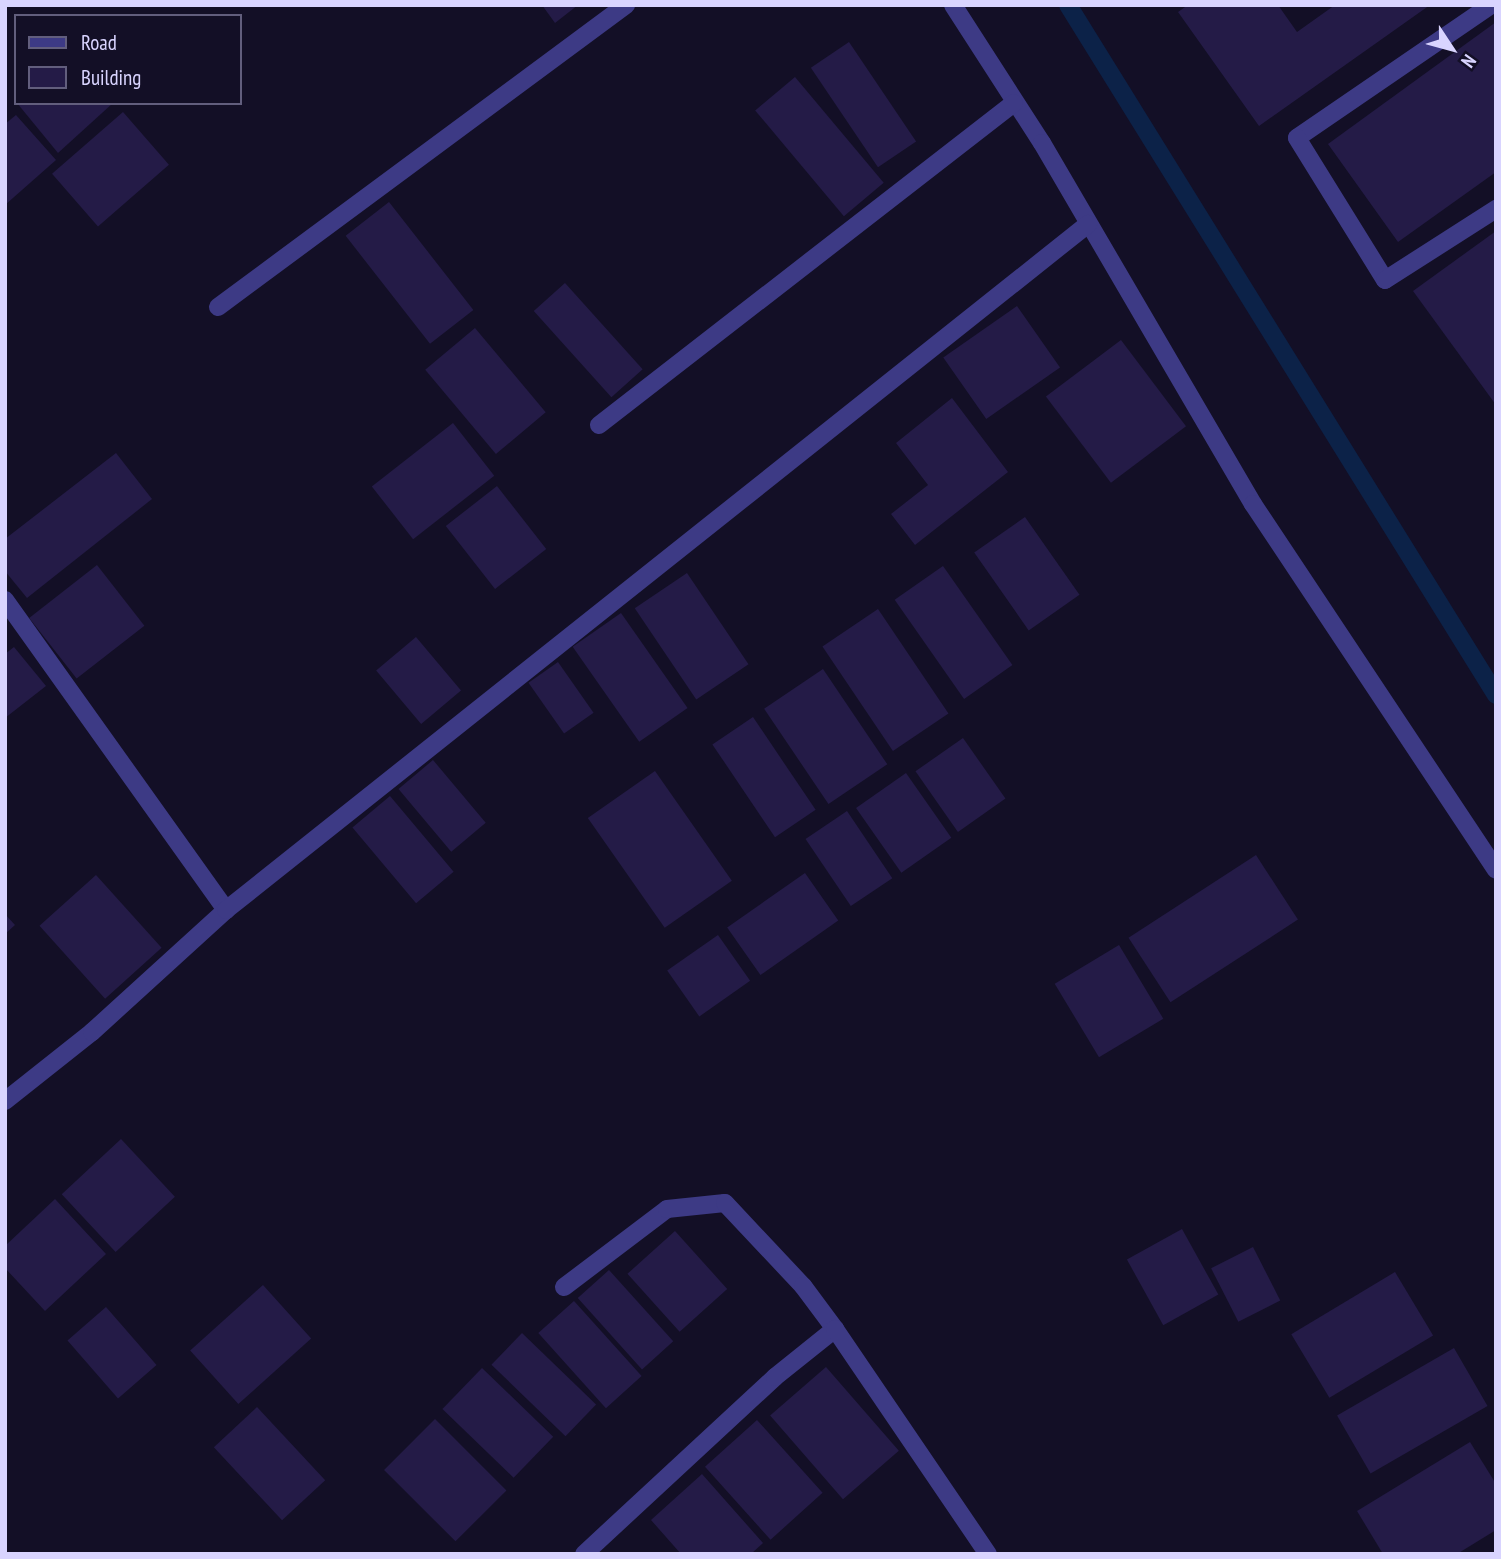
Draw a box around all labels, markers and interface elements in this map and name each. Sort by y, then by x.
legend [14,14,242,105]
north arrow [1417,14,1487,84]
text: Road [81,29,117,56]
text: N [1456,50,1482,73]
text: Building [81,64,141,91]

